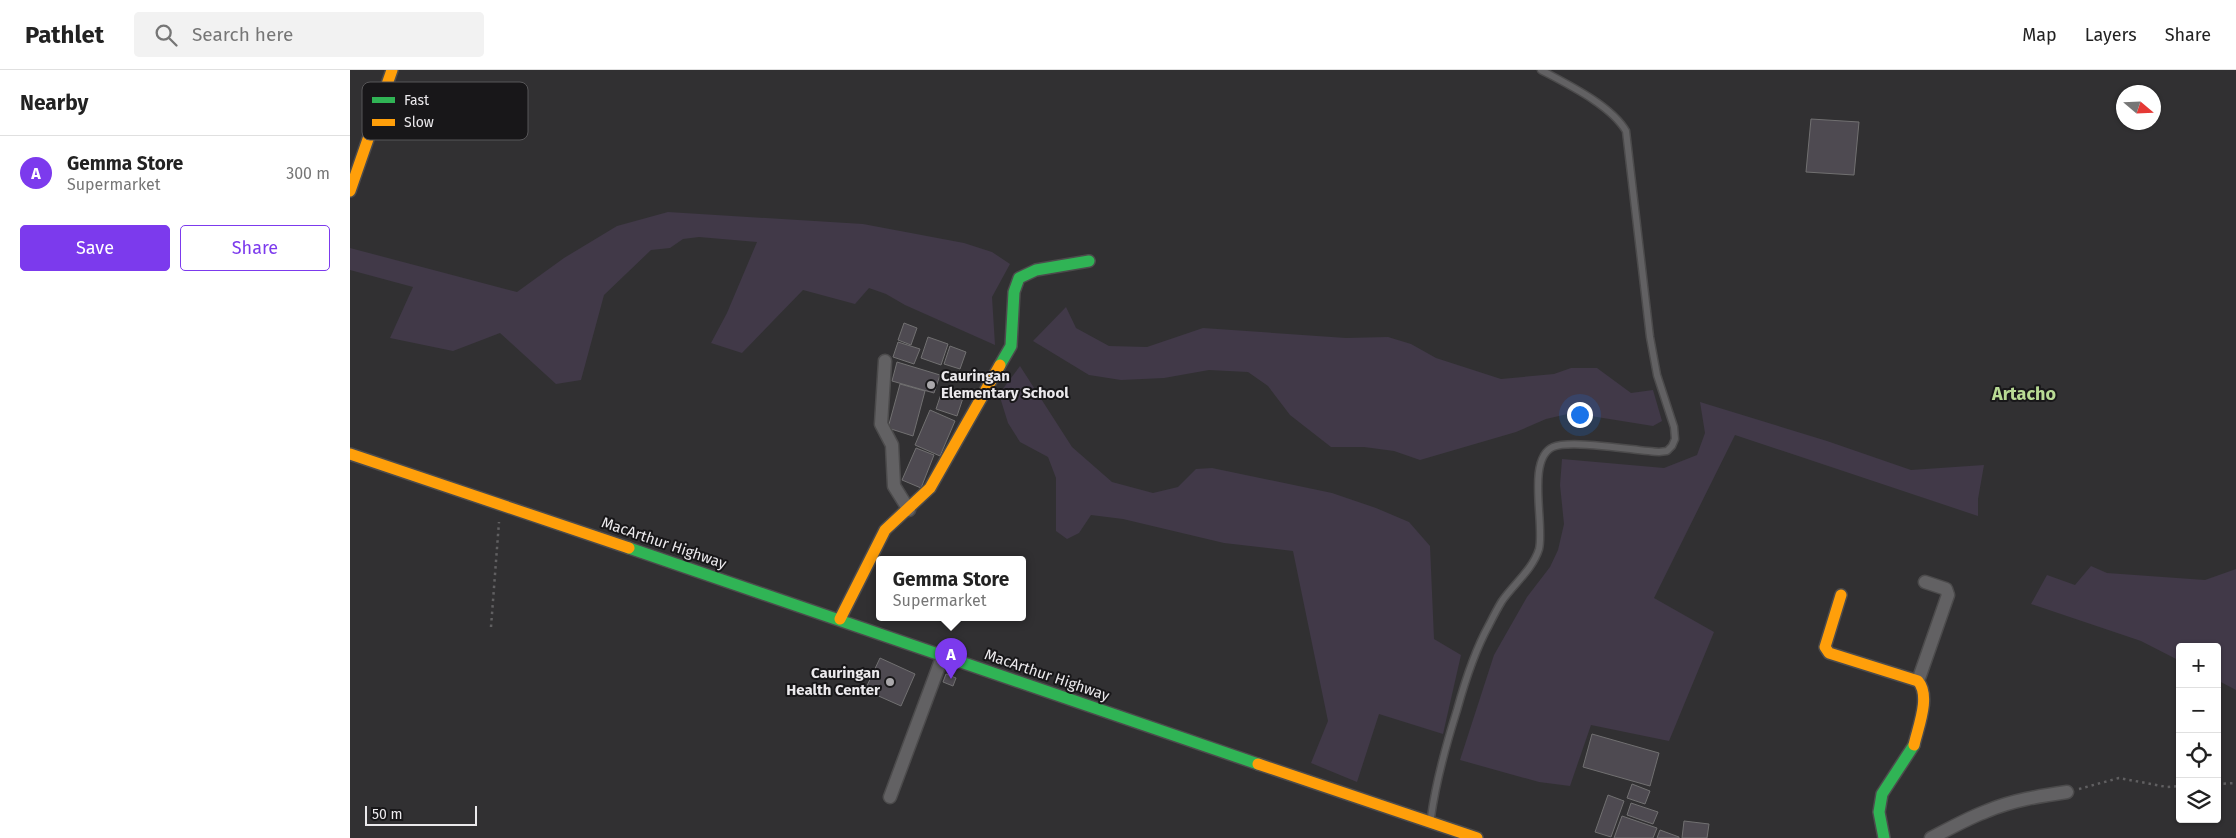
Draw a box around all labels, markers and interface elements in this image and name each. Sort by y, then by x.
search box [134,12,484,57]
text: Pathlet [25,21,104,49]
icon: search [152,21,180,49]
text: Search here [192,23,293,46]
text: Map [2022,24,2057,46]
text: Layers [2085,24,2137,46]
text: Share [2165,24,2211,46]
legend [362,82,528,140]
north arrow [2116,85,2161,130]
text: Nearby [20,90,88,116]
text: Fast [404,92,430,109]
text: Slow [404,114,434,131]
text: Gemma Store [67,152,183,175]
text: A [31,164,41,183]
text: 300 m [286,164,330,183]
text: Supermarket [67,175,161,194]
button: Save [20,225,170,271]
button: Share [180,225,330,271]
place label: Cauringan Elementary School [941,367,1069,402]
marker: Cauringan Elementary School [925,379,937,391]
district label: Artacho [1991,383,2056,405]
your location [1567,402,1593,428]
street label: MacArthur Highway [599,513,729,573]
popup [876,556,1026,621]
text: Gemma Store [893,568,1009,591]
text: Supermarket [893,591,986,610]
pin: A [935,638,967,679]
map controls [2176,643,2221,823]
button: + [2176,643,2221,688]
street label: MacArthur Highway [982,645,1112,705]
place label: Cauringan Health Center [786,664,881,699]
marker: Cauringan Health Center [884,676,896,688]
button: − [2176,688,2221,733]
button: locate [2176,733,2221,778]
button: layers [2176,778,2221,823]
scale bar [365,803,478,826]
text: 50 m [372,806,403,823]

